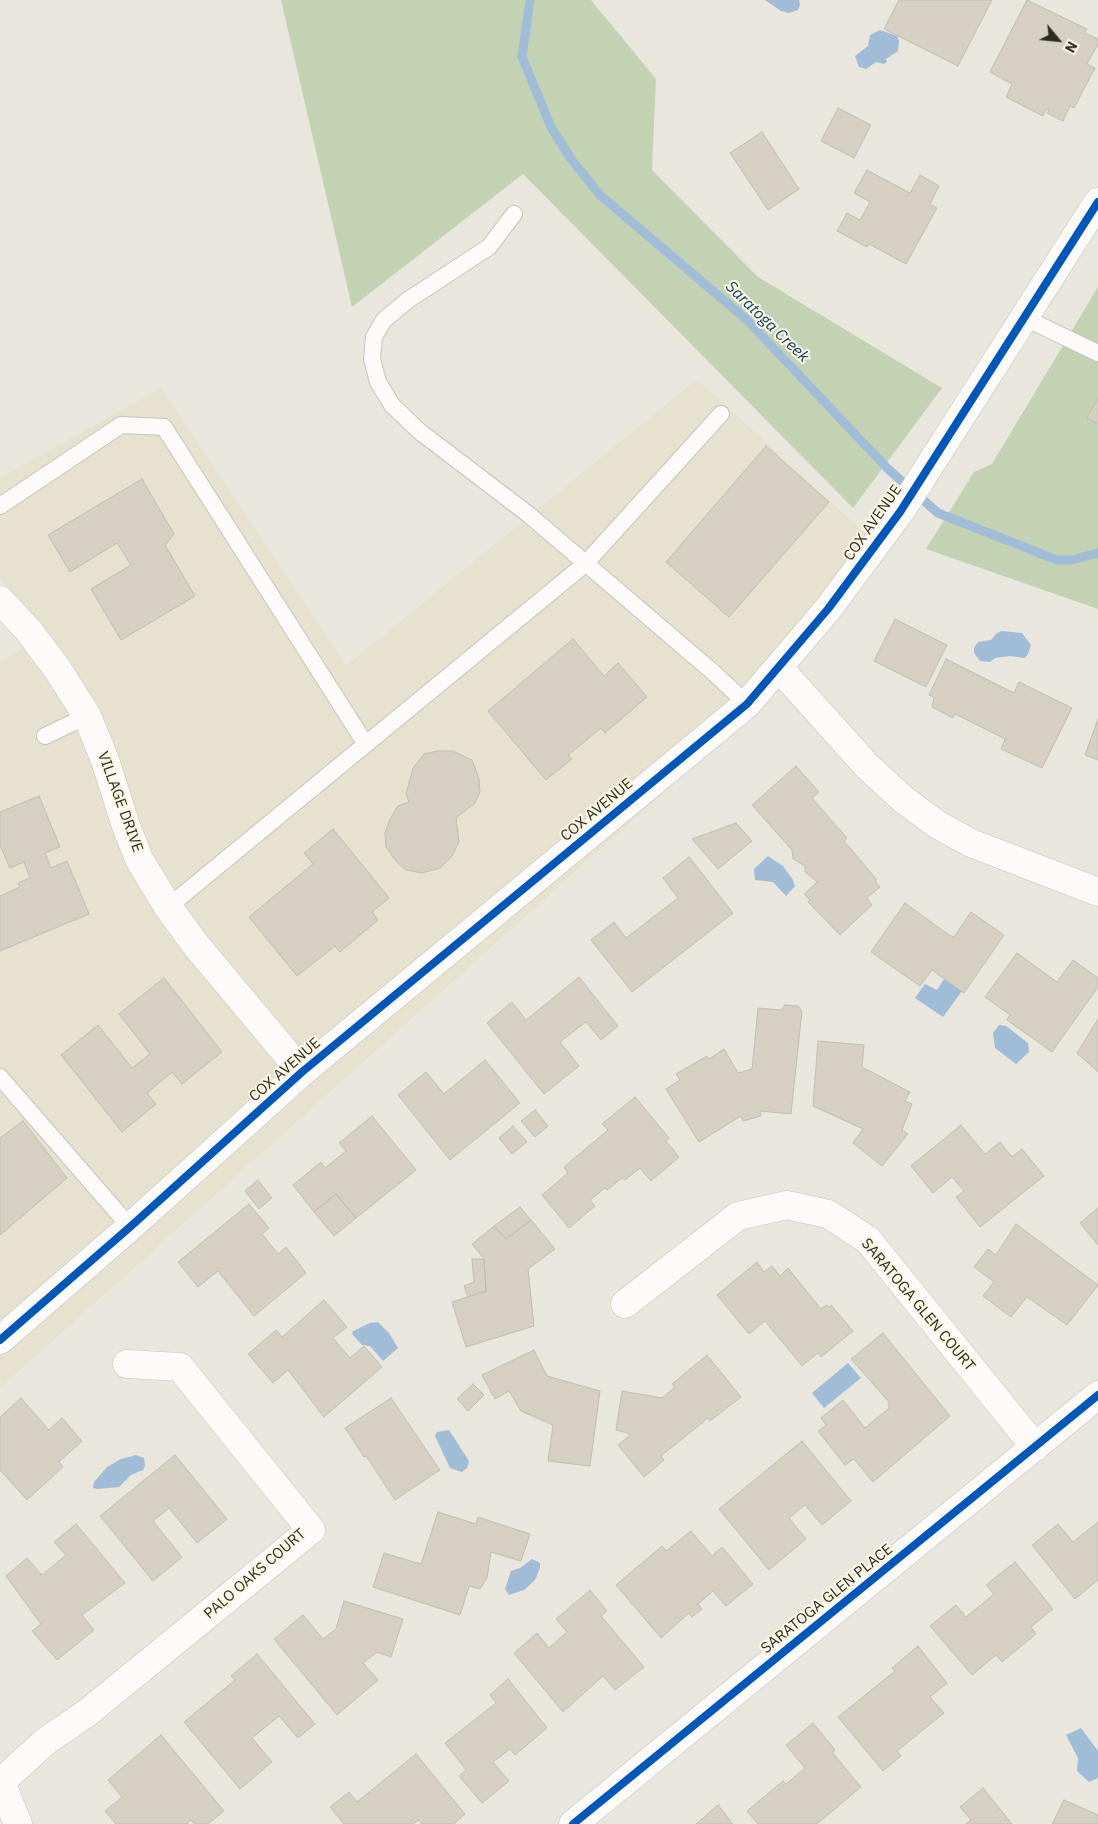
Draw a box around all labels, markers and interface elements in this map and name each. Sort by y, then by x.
north arrow [1033,15,1083,65]
text: N [1061,38,1082,56]
water label: Saratoga Creek [721,277,813,367]
street label: COX AVENUE [840,482,906,564]
street label: VILLAGE DRIVE [93,749,147,855]
street label: COX AVENUE [557,775,637,845]
street label: COX AVENUE [246,1034,324,1106]
street label: SARATOGA GLEN COURT [857,1235,979,1375]
street label: PALO OAKS COURT [201,1525,309,1623]
street label: SARATOGA GLEN PLACE [758,1540,896,1658]

